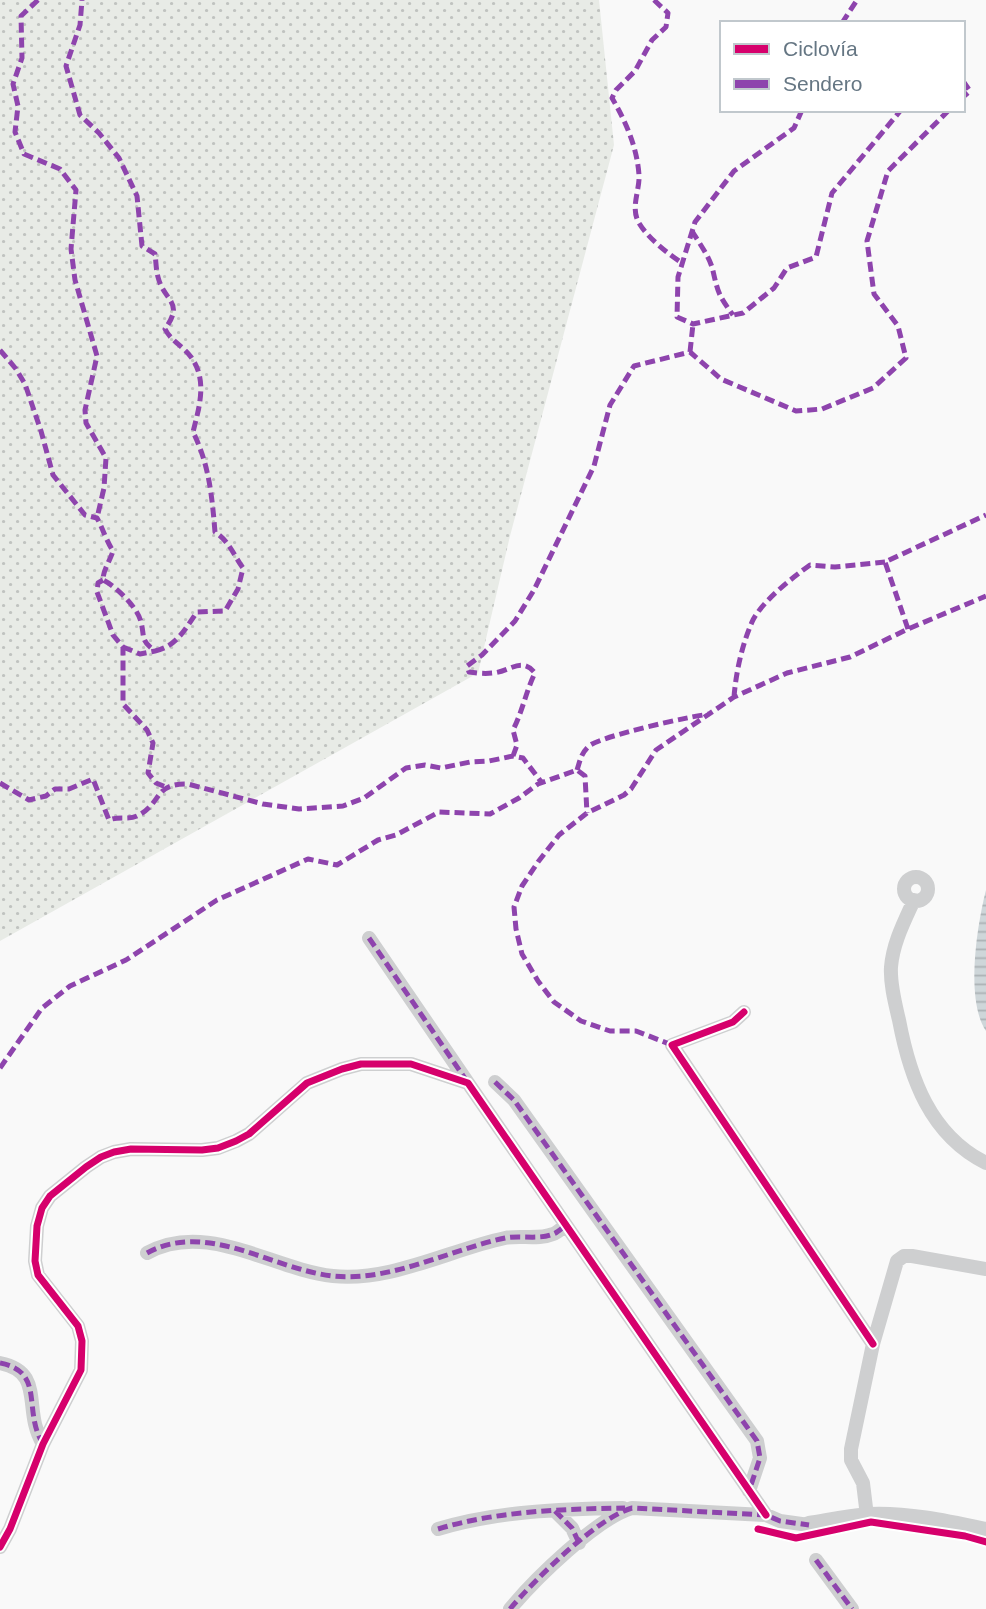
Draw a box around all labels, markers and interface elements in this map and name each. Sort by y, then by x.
legend [720,21,965,112]
text: Ciclovía [783,37,858,60]
text: Sendero [783,72,862,95]

